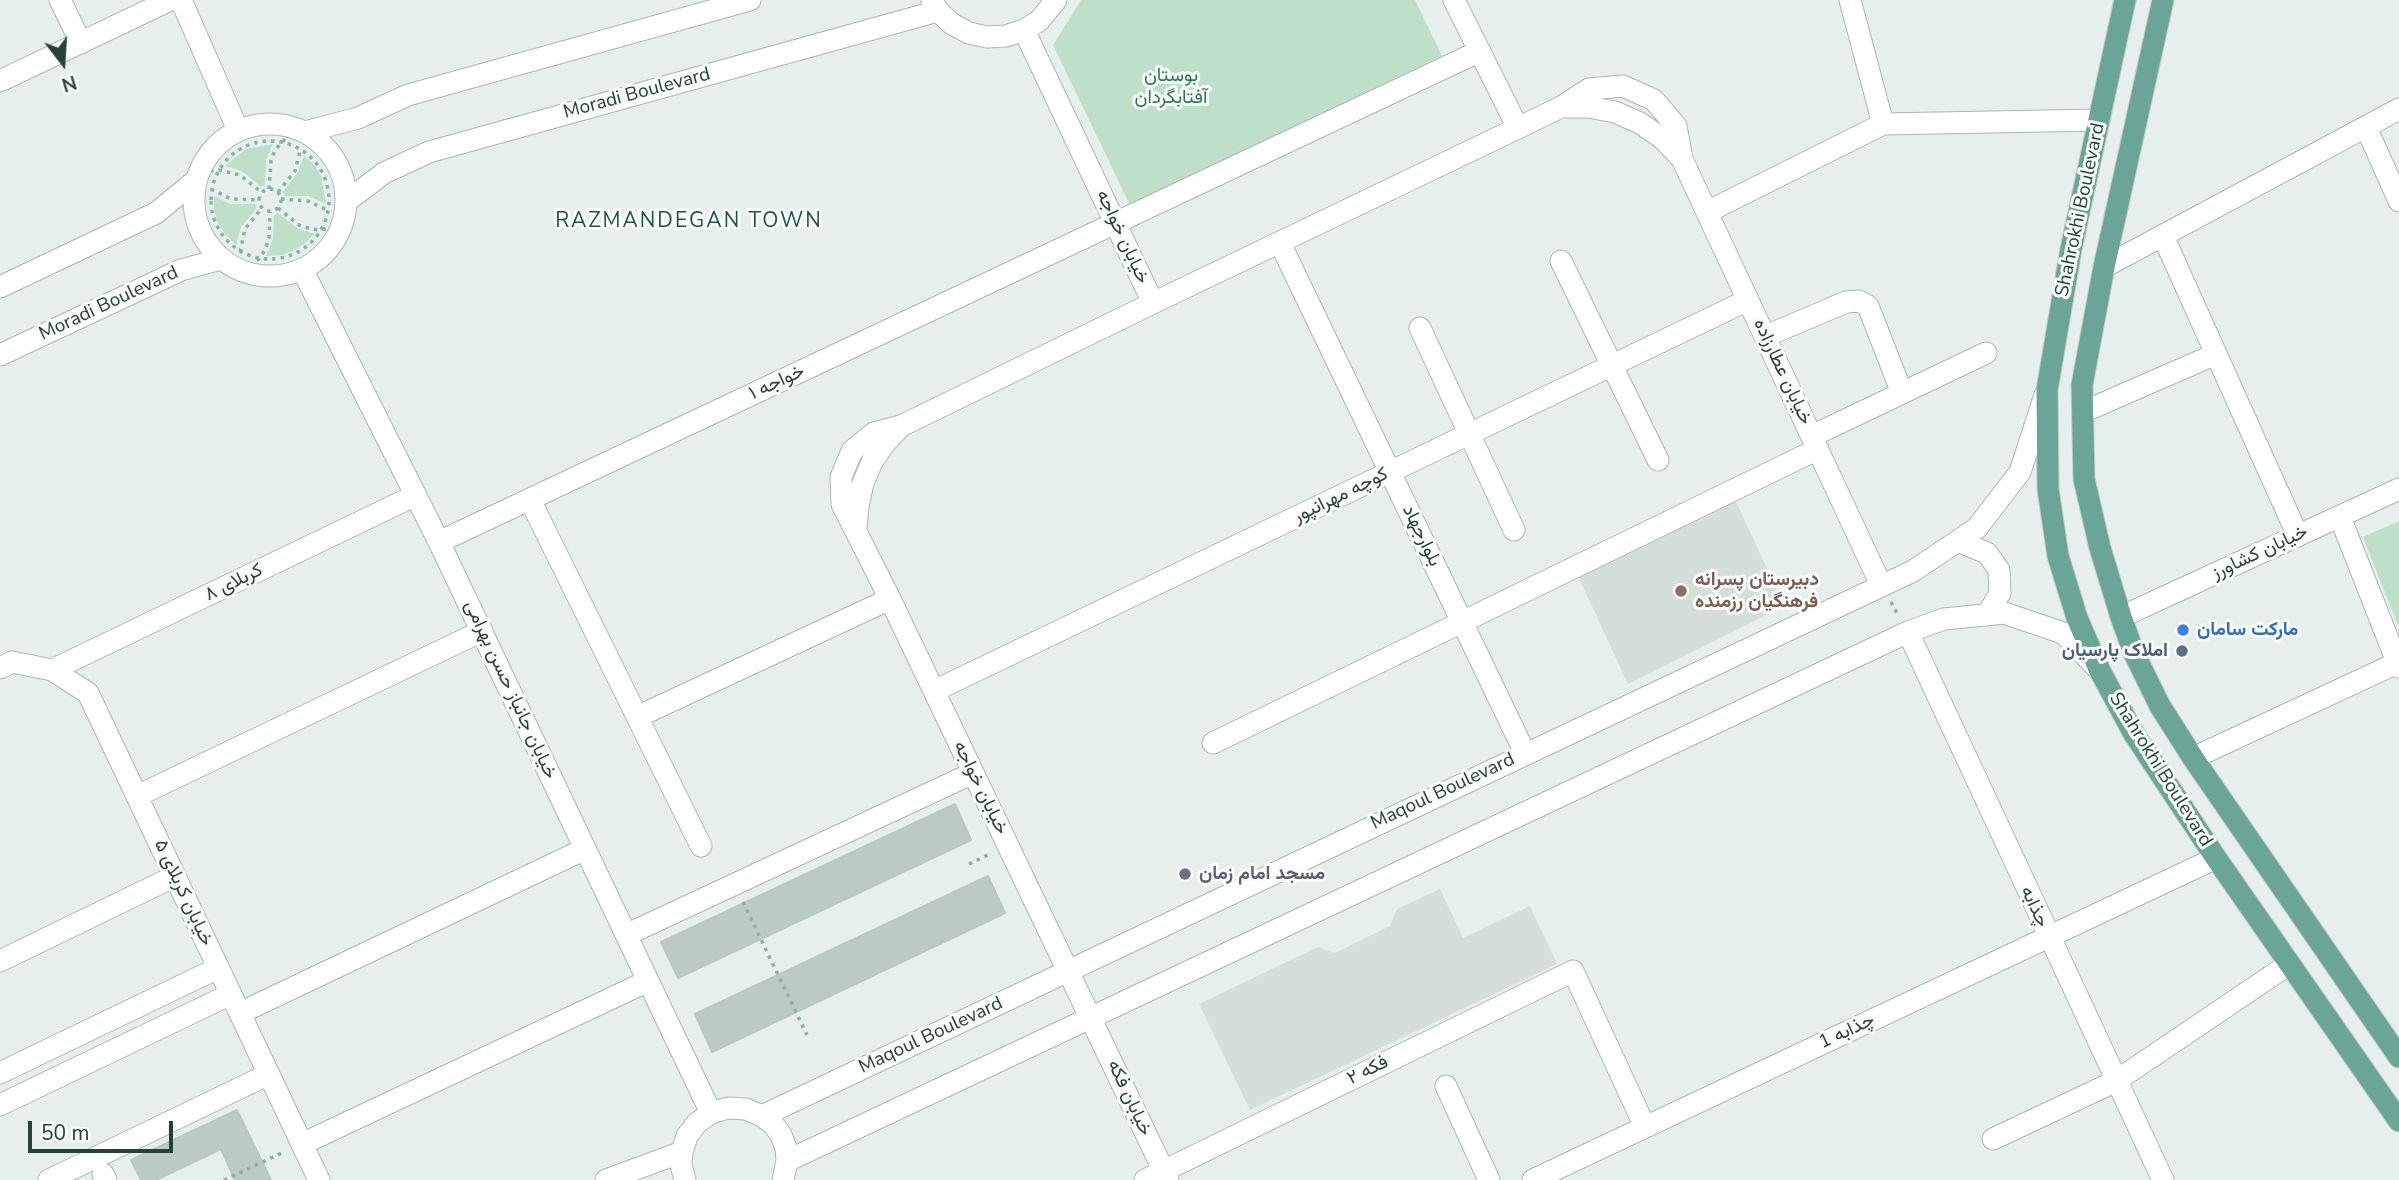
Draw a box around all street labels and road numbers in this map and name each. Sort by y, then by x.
street label: Moradi Boulevard [561,63,713,125]
street label: Shahrokhi Boulevard [2051,121,2111,299]
street label: خیابان خواجه [1090,186,1154,288]
street label: Moradi Boulevard [36,262,182,346]
street label: خیابان عطارزاده [1747,315,1817,429]
street label: خواجه ۱ [746,360,808,406]
street label: کوچه مهرانپور [1290,463,1392,529]
street label: بلوارجهاد [1396,501,1446,571]
street label: خیابان کشاورز [2208,521,2312,585]
street label: کربلای ۸ [201,559,267,607]
street label: خیابان جانباز حسن بهرامی [459,597,561,783]
street label: Shahrokhi Boulevard [2103,689,2217,851]
street label: خیابان خواجه [948,738,1012,838]
street label: Maqoul Boulevard [1367,749,1519,835]
street label: خیابان کربلای ۵ [148,836,218,950]
street label: چذابه [2015,883,2053,931]
street label: Maqoul Boulevard [855,993,1007,1079]
street label: چذابه 1 [1815,1009,1879,1055]
street label: فکه ۲ [1344,1051,1392,1091]
street label: خیابان فکه [1102,1056,1156,1140]

